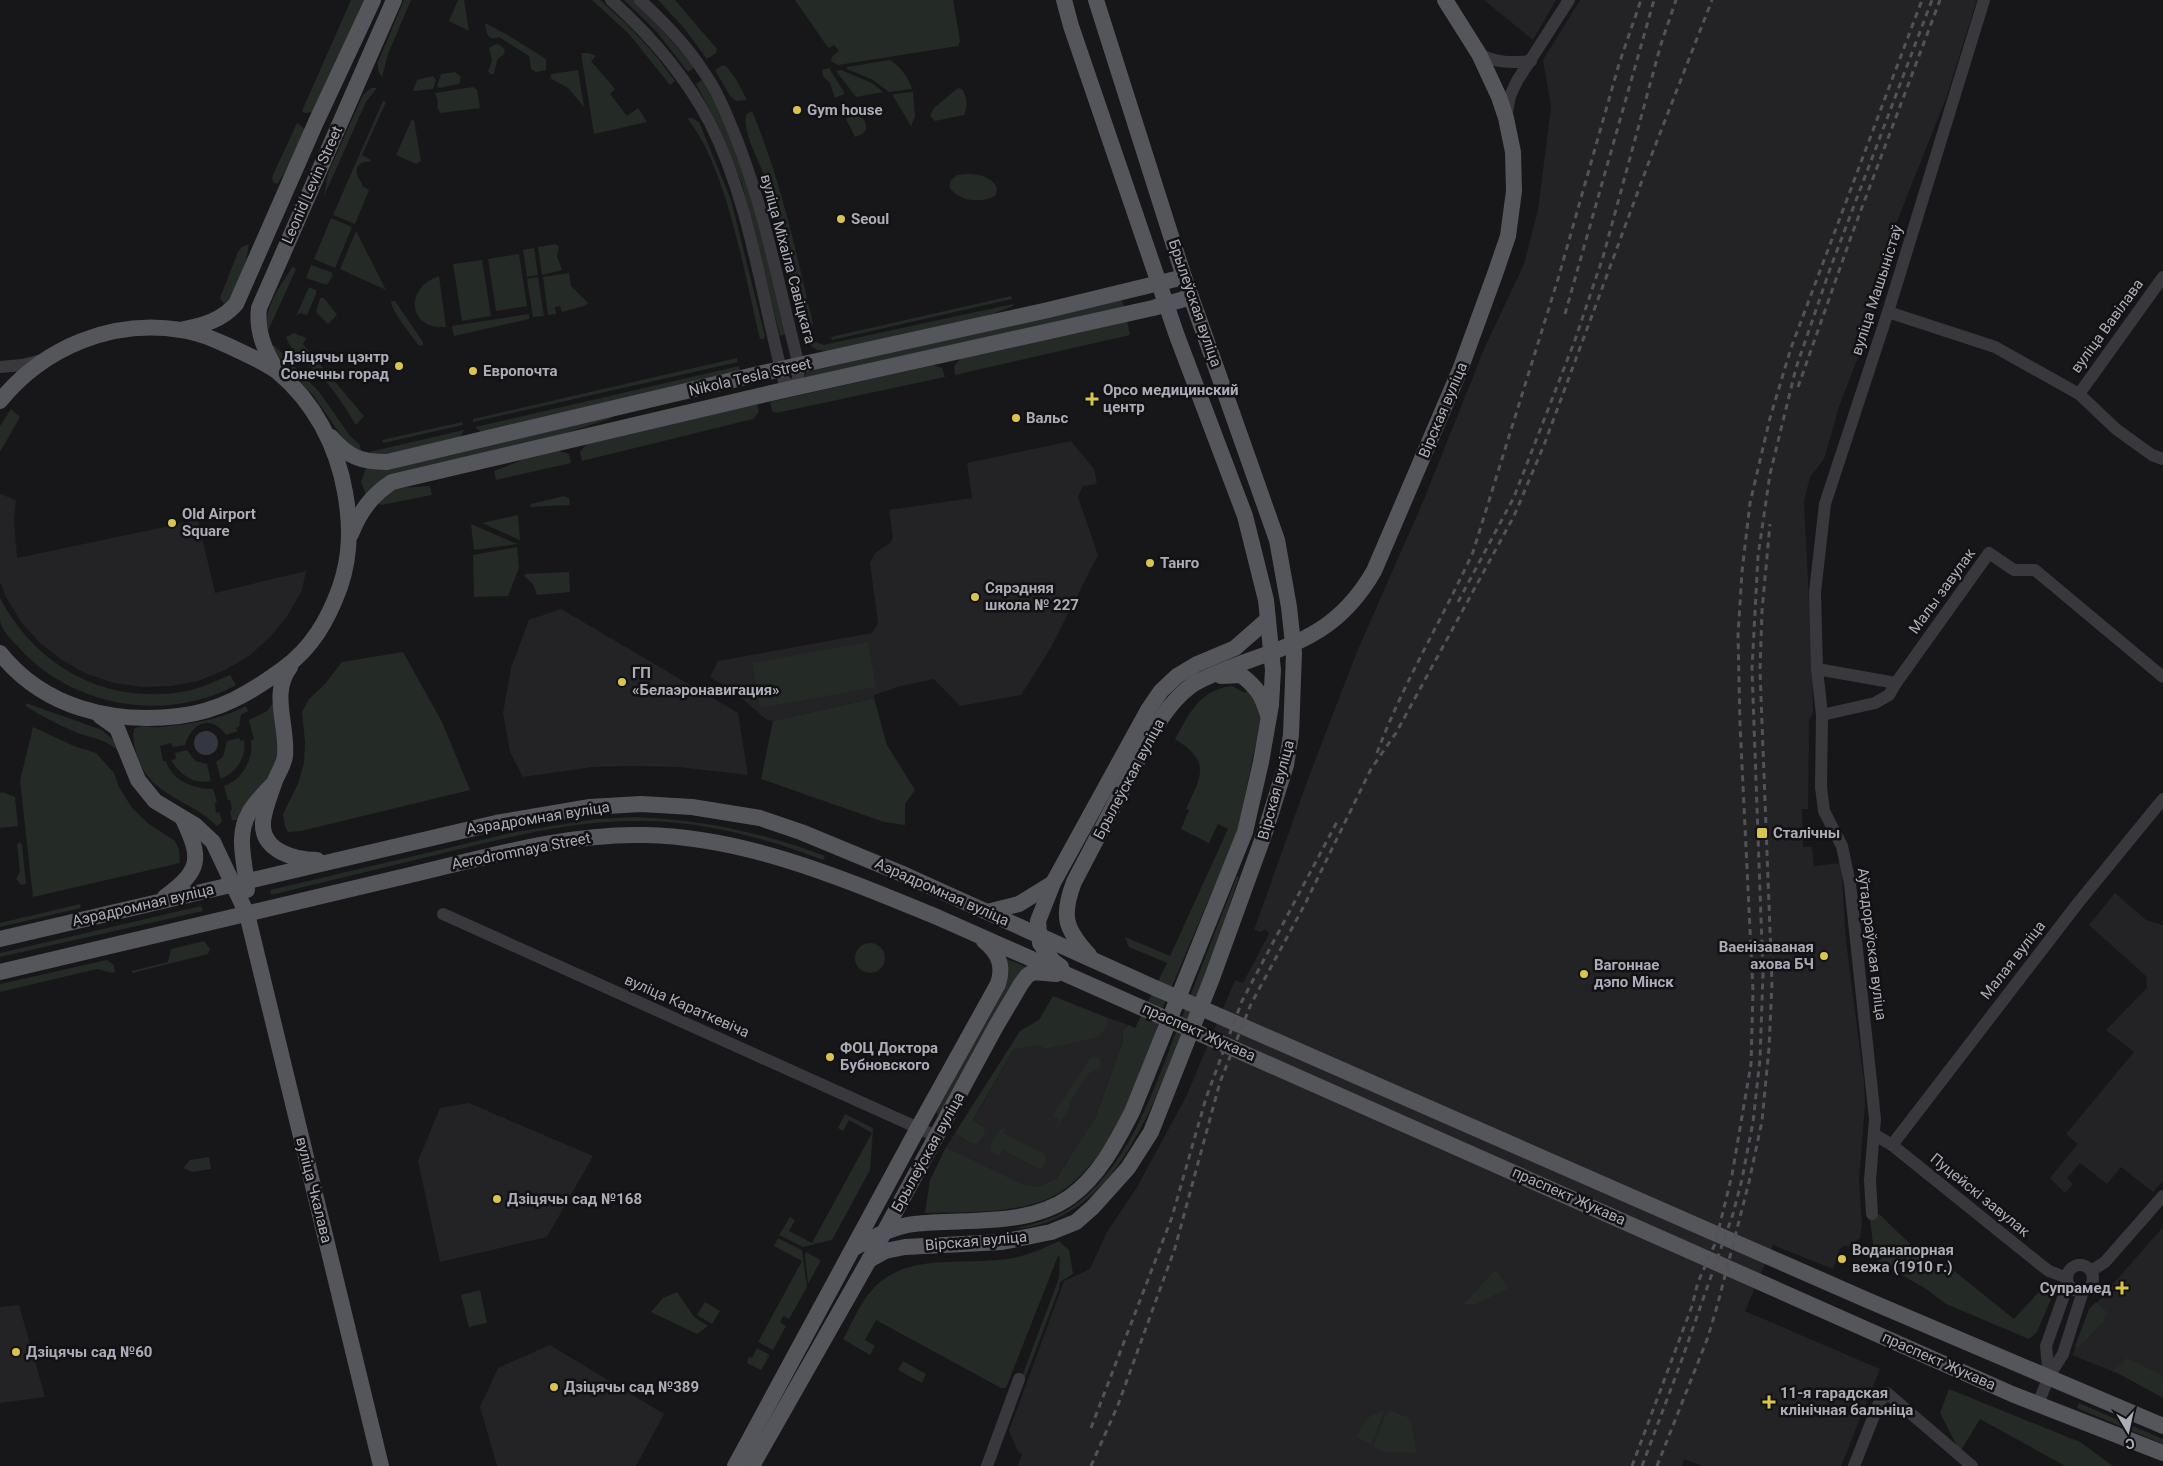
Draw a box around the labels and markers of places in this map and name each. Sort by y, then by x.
place label: Gym house [807,101,883,119]
marker: Gym house [791,104,803,116]
place label: Seoul [851,210,889,228]
marker: Seoul [835,213,847,225]
place label: Дзіцячы цэнтр Сонечны горад [281,348,390,383]
marker: Дзіцячы цэнтр Сонечны горад [393,360,405,372]
place label: Европочта [483,362,558,380]
marker: Европочта [467,365,479,377]
place label: Орсо медицинский центр [1103,381,1239,416]
marker: Орсо медицинский центр [1085,392,1099,406]
place label: Вальс [1026,409,1068,427]
marker: Вальс [1010,412,1022,424]
place label: Old Airport Square [182,505,256,540]
marker: Old Airport Square [166,517,178,529]
place label: Танго [1160,554,1199,572]
marker: Танго [1144,557,1156,569]
place label: Сярэдняя школа № 227 [985,579,1079,614]
marker: Сярэдняя школа № 227 [969,591,981,603]
place label: ГП «Белаэронавигация» [632,664,780,699]
marker: ГП «Белаэронавигация» [616,676,628,688]
place label: Сталічны [1773,824,1840,842]
marker: Сталічны [1755,826,1769,840]
place label: Ваенізаваная ахова БЧ [1719,938,1814,973]
marker: Ваенізаваная ахова БЧ [1818,950,1830,962]
place label: Вагоннае дэпо Мінск [1594,956,1674,991]
marker: Вагоннае дэпо Мінск [1578,968,1590,980]
place label: ФОЦ Доктора Бубновского [840,1039,938,1074]
marker: ФОЦ Доктора Бубновского [824,1051,836,1063]
place label: Дзіцячы сад №168 [507,1190,642,1208]
marker: Дзіцячы сад №168 [491,1193,503,1205]
place label: Воданапорная вежа (1910 г.) [1852,1241,1954,1276]
marker: Воданапорная вежа (1910 г.) [1836,1253,1848,1265]
place label: Супрамед [2040,1279,2112,1297]
marker: Супрамед [2115,1281,2129,1295]
place label: Дзіцячы сад №60 [26,1343,152,1361]
marker: Дзіцячы сад №60 [10,1346,22,1358]
place label: Дзіцячы сад №389 [564,1378,699,1396]
marker: Дзіцячы сад №389 [548,1381,560,1393]
place label: 11-я гарадская клінічная бальніца [1780,1384,1913,1419]
marker: 11-я гарадская клінічная бальніца [1762,1395,1776,1409]

